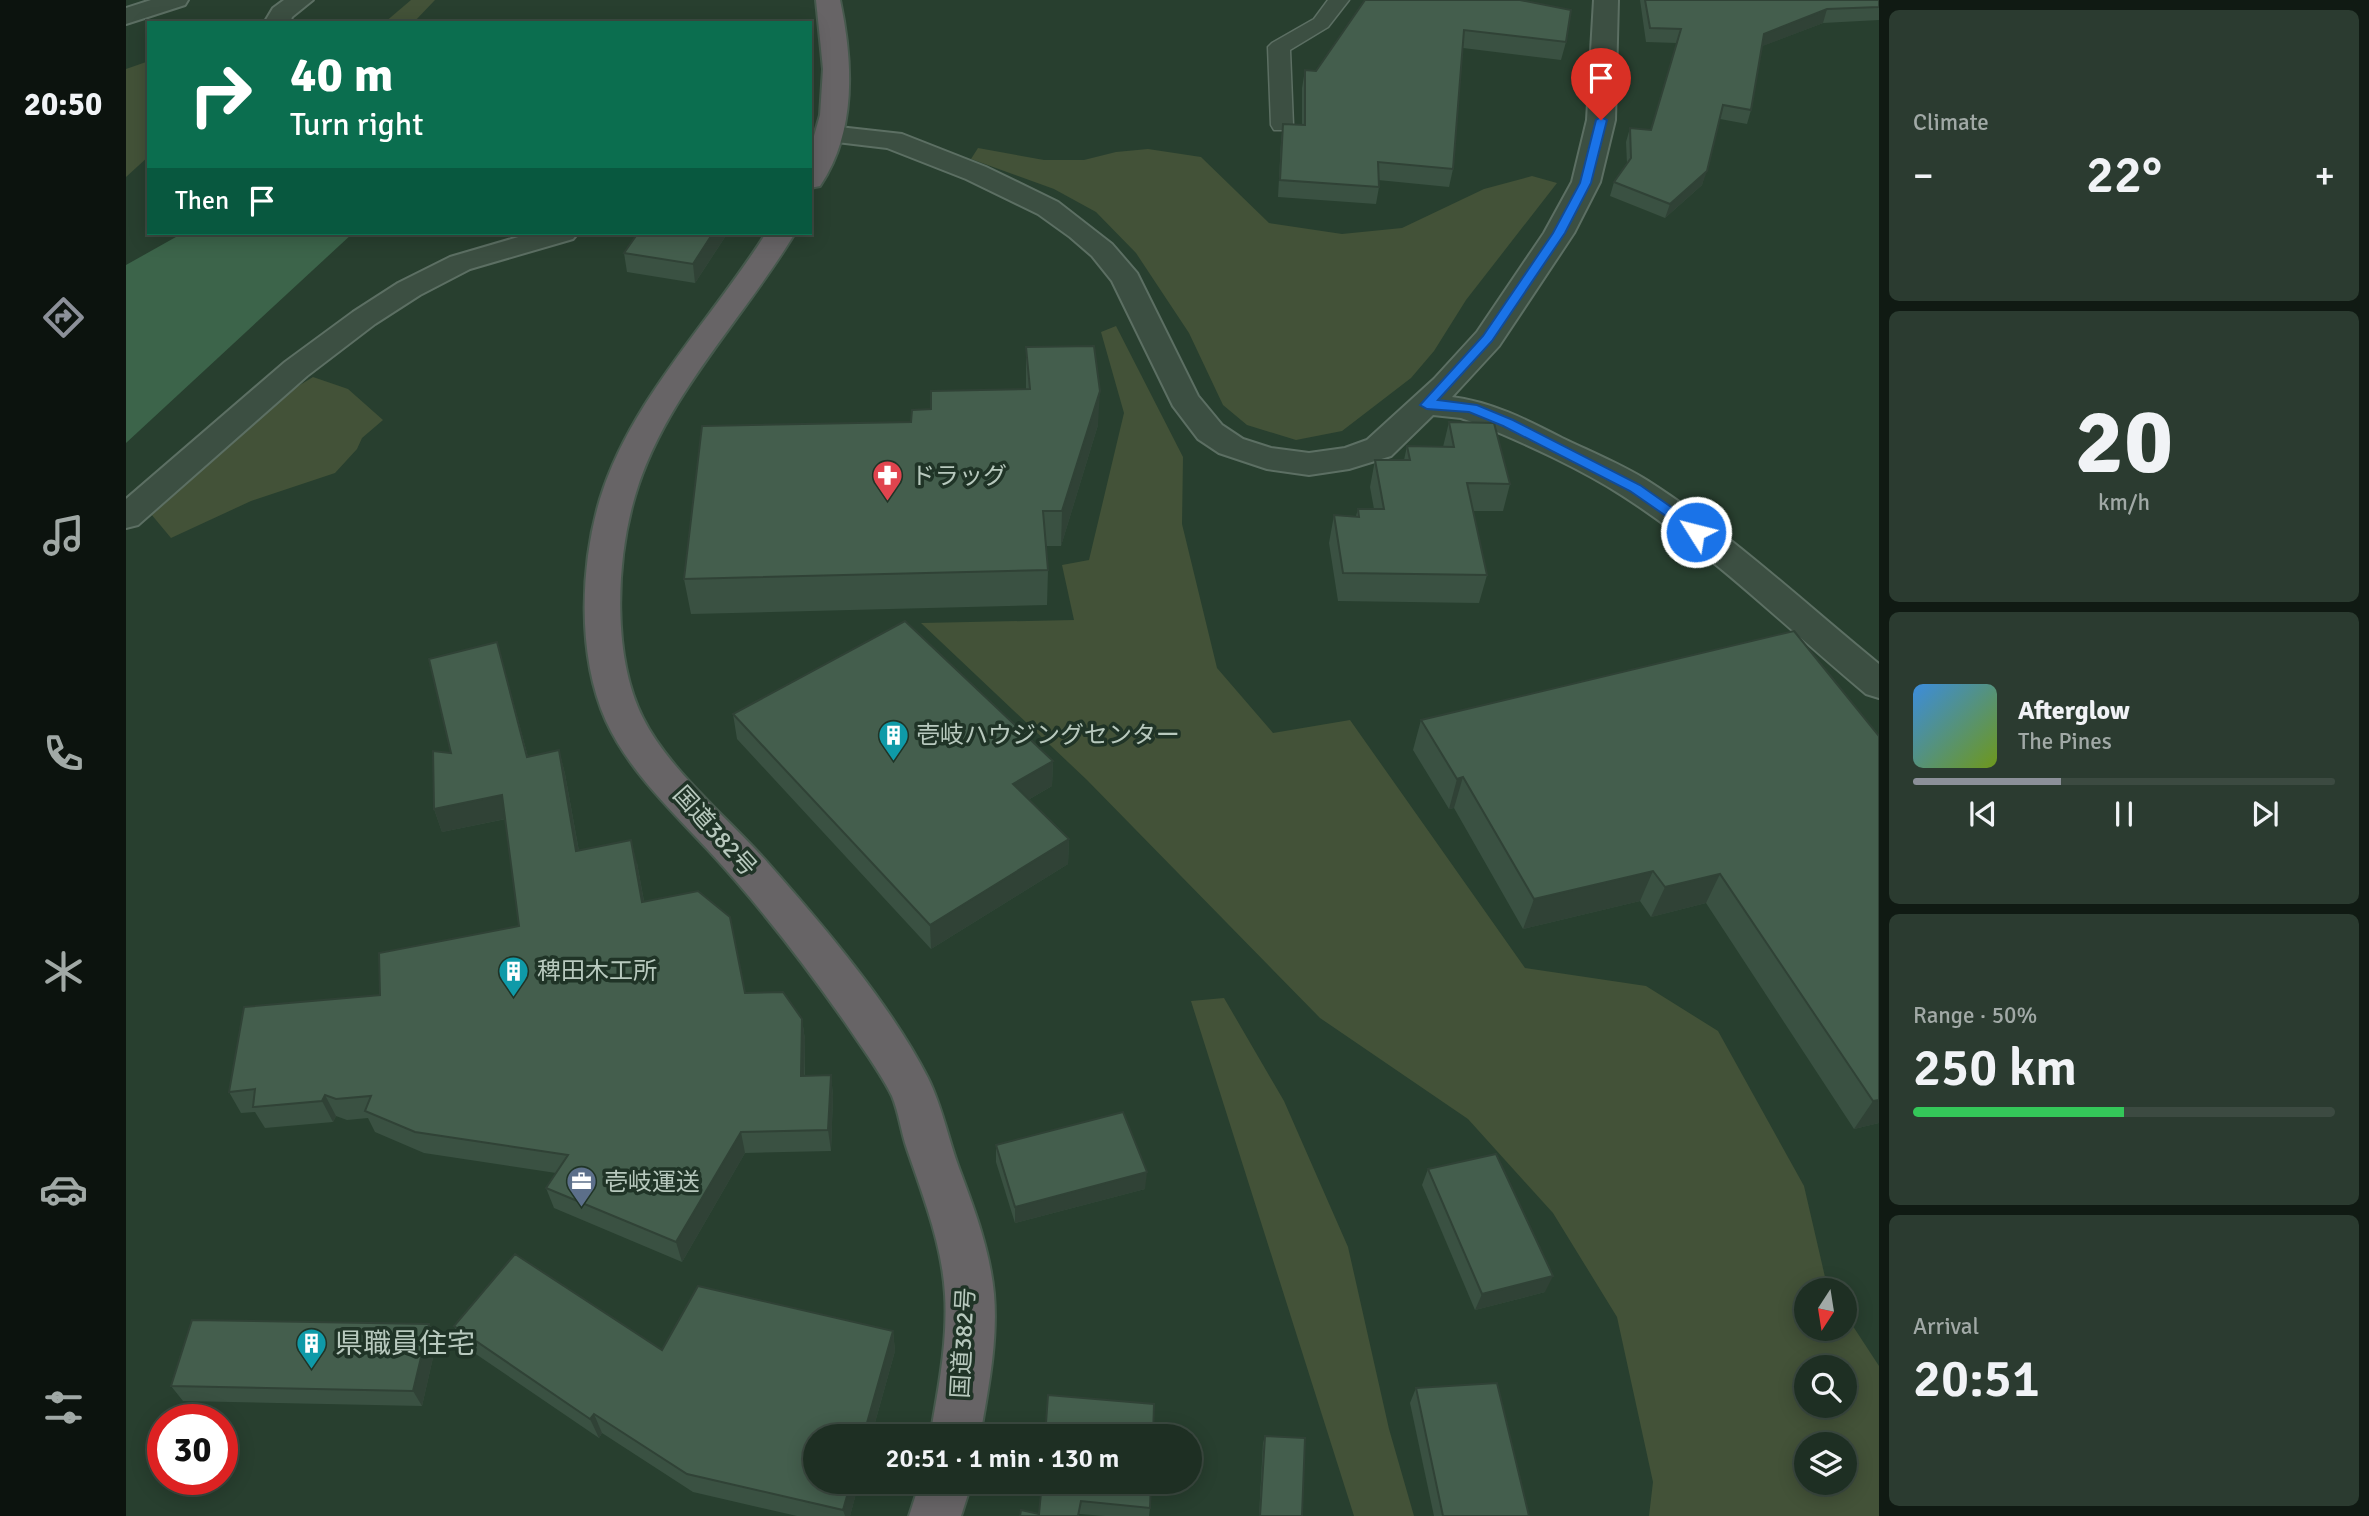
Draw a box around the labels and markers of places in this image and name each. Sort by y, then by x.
pin [1571,48,1631,120]
pharmacy icon: ドラッグ [871,459,905,503]
place label: ドラッグ [911,461,1007,491]
building icon: 壱岐ハウジングセンター [876,718,910,762]
place label: 壱岐ハウジングセンター [916,720,1180,750]
building icon: 稗田木工所 [497,954,531,998]
place label: 稗田木工所 [537,956,657,986]
office icon: 壱岐運送 [564,1165,598,1209]
place label: 壱岐運送 [604,1167,700,1197]
building icon: 県職員住宅 [295,1326,329,1370]
place label: 県職員住宅 [335,1327,475,1361]

